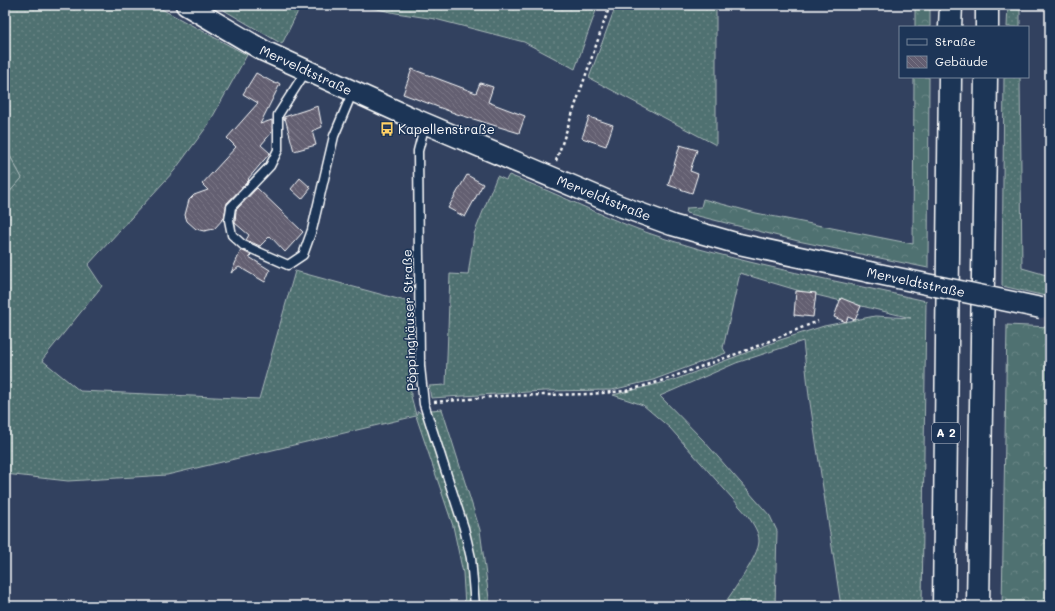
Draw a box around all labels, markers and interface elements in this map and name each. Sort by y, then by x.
legend [899,26,1029,78]
text: Straße [935,33,976,49]
street label: Merveldtstraße [257,41,355,98]
text: Gebäude [935,53,988,69]
place label: Kapellenstraße [398,120,495,137]
bus stop icon: Kapellenstraße [379,121,395,137]
street label: Merveldtstraße [555,171,654,224]
street label: Pöppinghäuser Straße [398,249,419,391]
street label: Merveldtstraße [865,263,967,300]
road number: A 2 [932,423,960,443]

